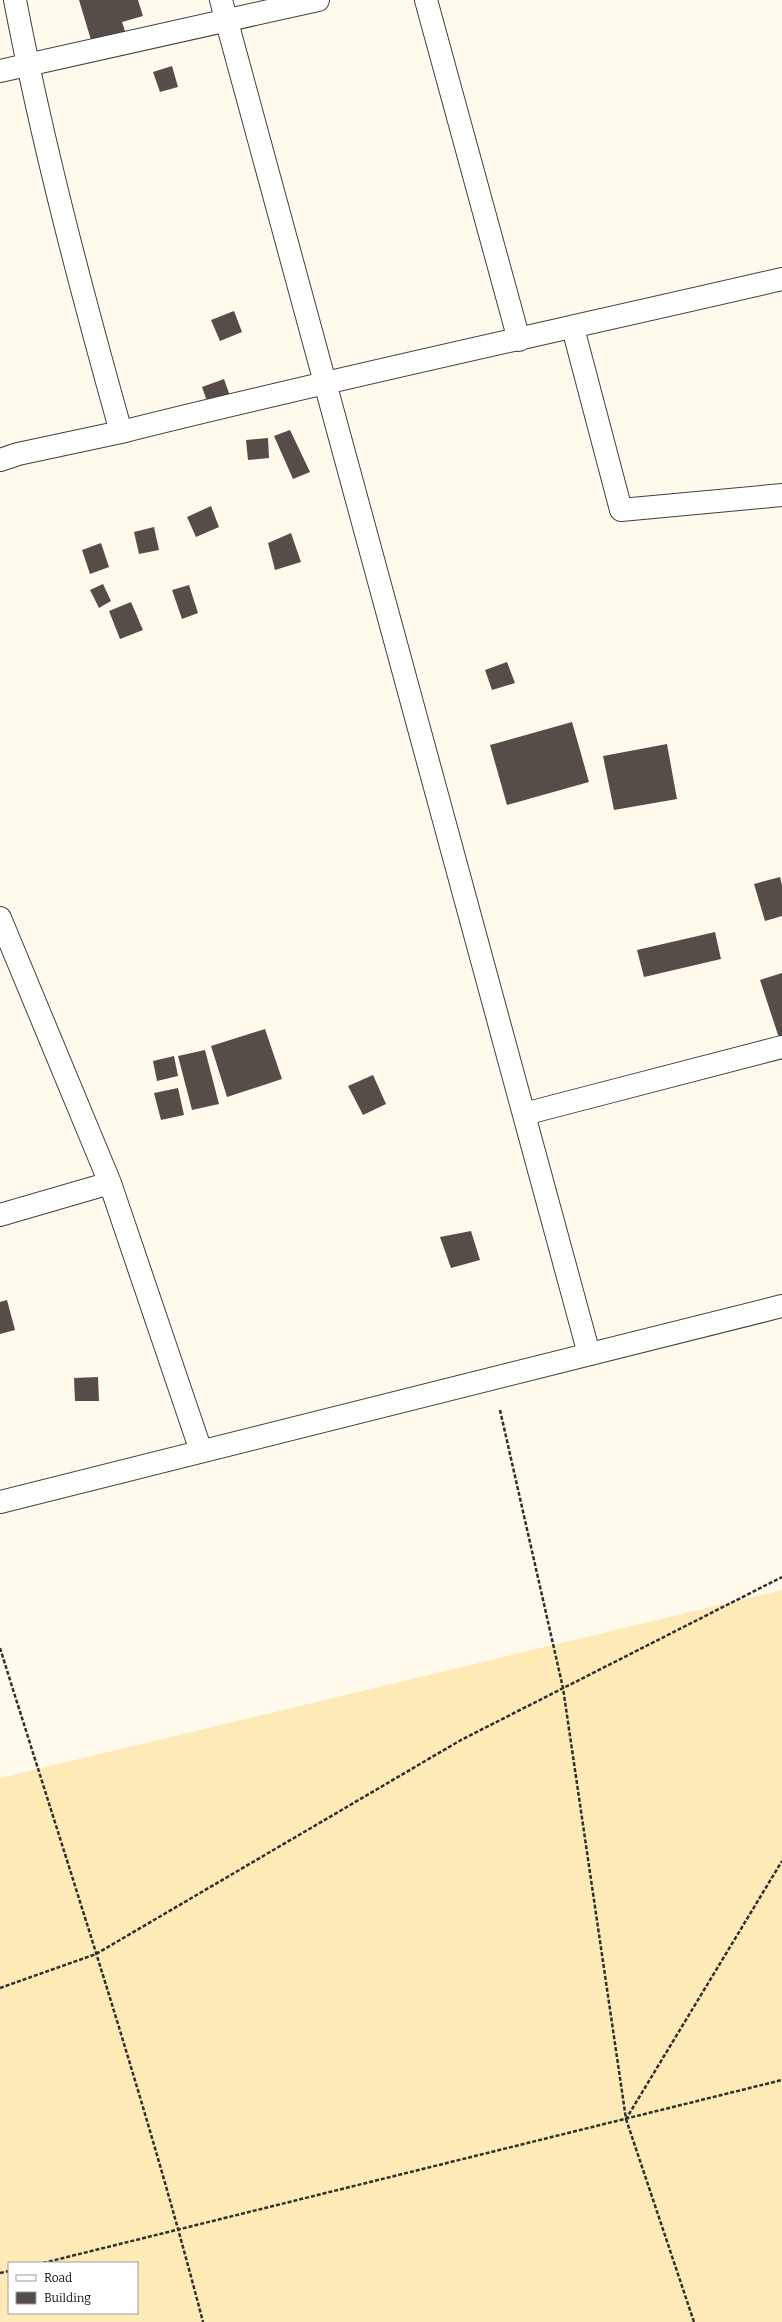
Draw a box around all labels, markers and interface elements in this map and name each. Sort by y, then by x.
legend [8,2262,138,2314]
text: Road [44,2271,72,2285]
text: Building [44,2291,91,2305]

